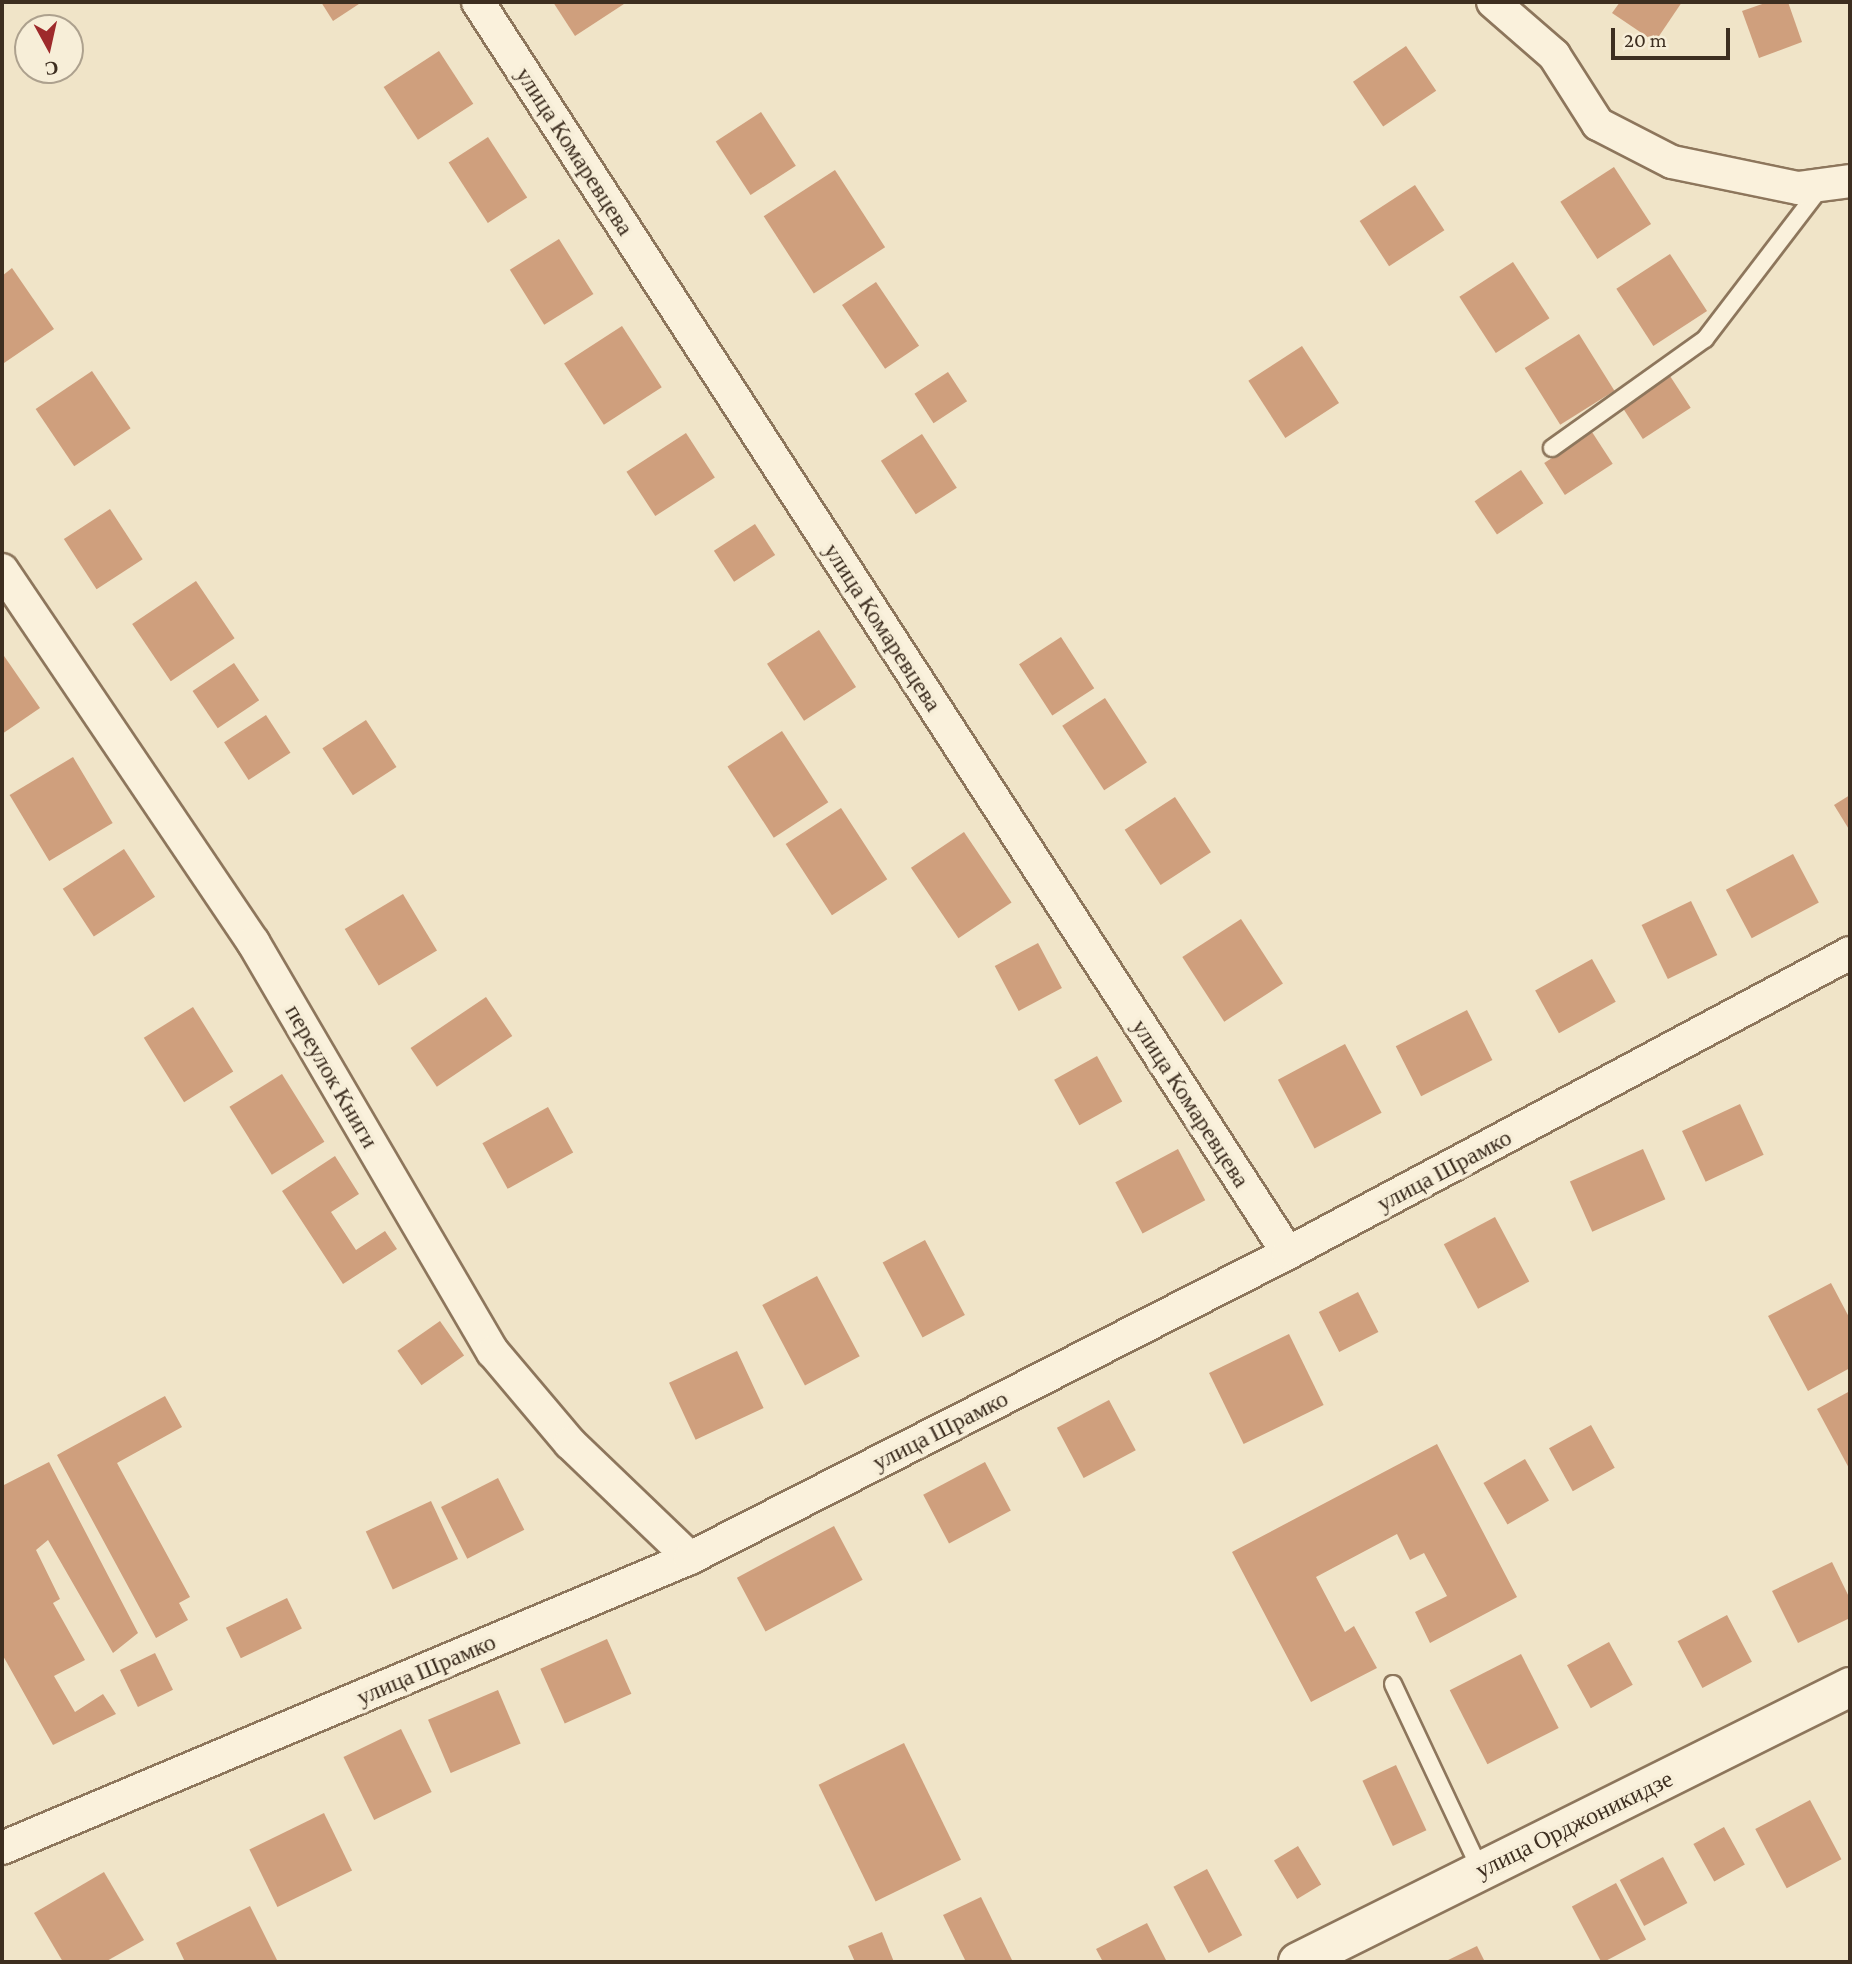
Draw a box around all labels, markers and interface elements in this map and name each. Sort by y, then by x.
north arrow [14,14,84,84]
scale bar [1614,14,1733,58]
text: 20 m [1624,28,1667,52]
text: С [43,57,60,80]
street label: улица Комаревцева [510,61,640,241]
street label: улица Комаревцева [818,537,948,717]
street label: переулок Книги [279,999,385,1153]
street label: улица Комаревцева [1126,1013,1256,1193]
street label: улица Шрамко [1372,1122,1516,1218]
street label: улица Шрамко [867,1384,1013,1476]
street label: улица Шрамко [352,1627,500,1711]
street label: улица Орджоникидзе [1471,1764,1677,1884]

